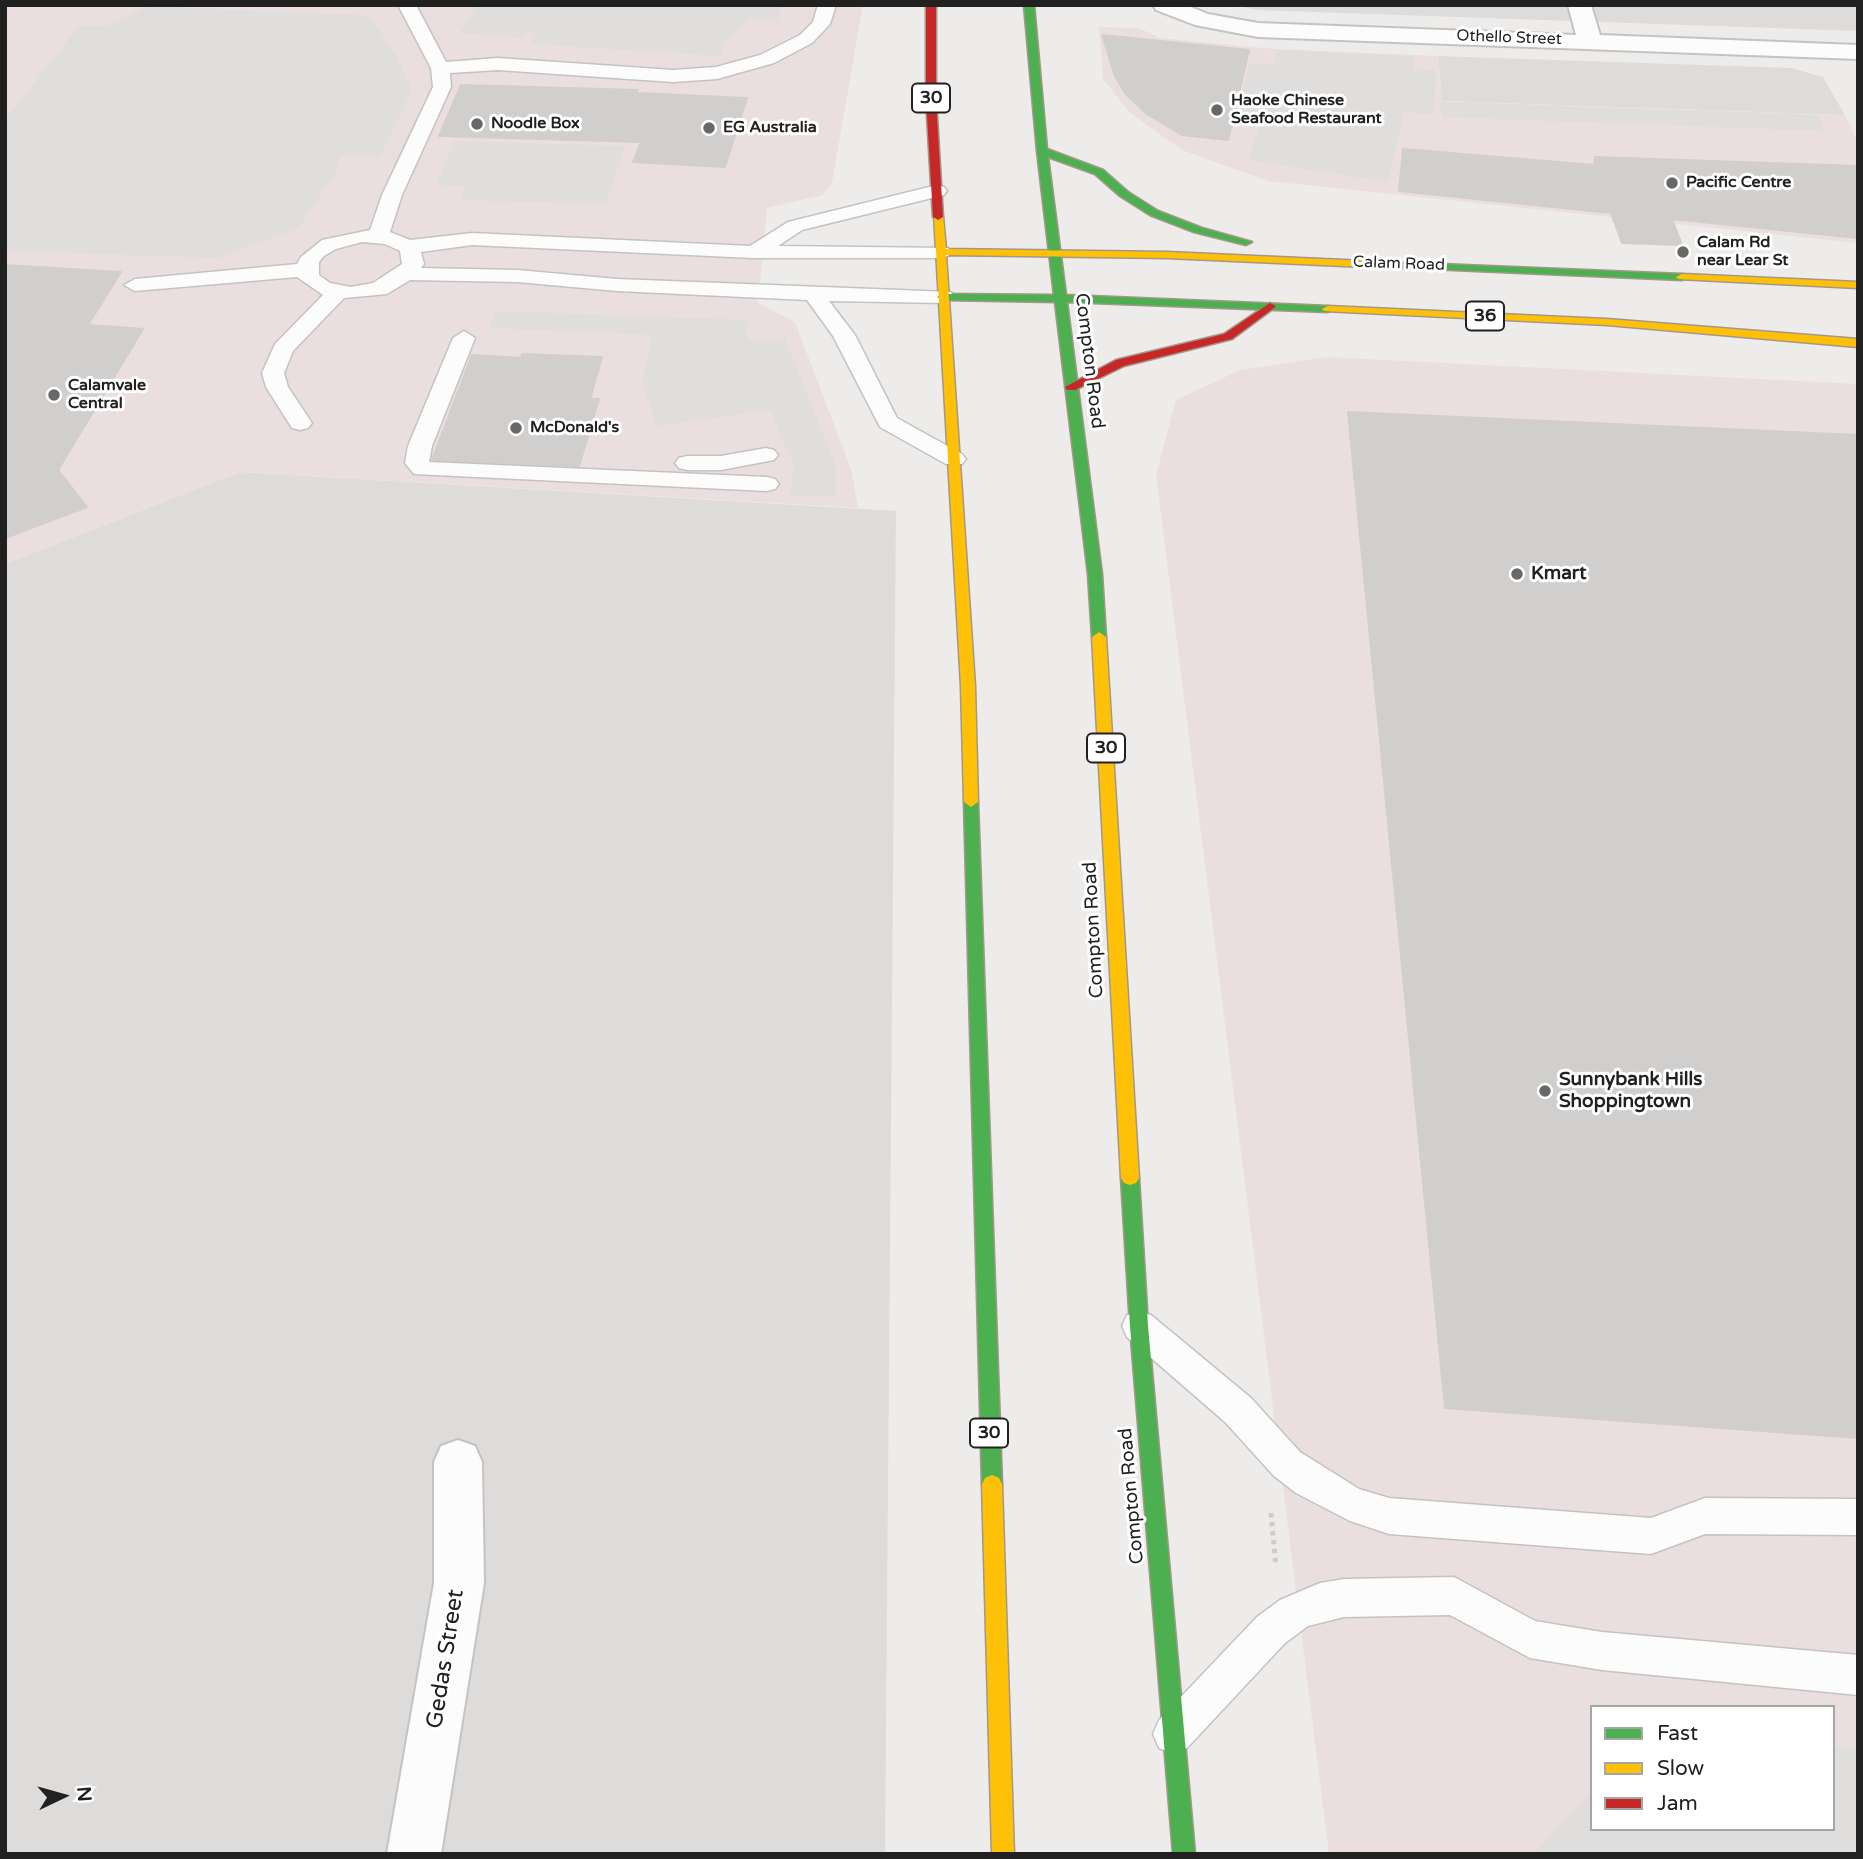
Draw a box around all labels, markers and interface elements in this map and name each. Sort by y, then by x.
street label: Othello Street [1456,27,1562,49]
road number: 30 [912,84,950,113]
place label: Haoke Chinese Seafood Restaurant [1231,91,1382,129]
marker: Haoke Chinese Seafood Restaurant [1209,102,1225,118]
place label: Noodle Box [491,114,580,134]
marker: Noodle Box [469,116,485,132]
place label: EG Australia [723,118,817,138]
marker: EG Australia [701,120,717,136]
place label: Pacific Centre [1686,173,1791,193]
marker: Pacific Centre [1664,175,1680,191]
place label: Calam Rd near Lear St [1697,233,1788,271]
marker: Calam Rd near Lear St [1675,244,1691,260]
street label: Calam Road [1353,253,1445,275]
street label: Compton Road [1069,292,1109,430]
road number: 36 [1466,302,1504,330]
place label: Calamvale Central [68,376,146,414]
marker: Calamvale Central [46,387,62,403]
place label: McDonald's [530,418,619,438]
marker: McDonald's [508,420,524,436]
place label: Kmart [1531,563,1586,585]
marker: Kmart [1509,566,1525,582]
road number: 30 [1087,734,1125,762]
street label: Compton Road [1079,861,1109,999]
place label: Sunnybank Hills Shoppingtown [1559,1069,1702,1113]
marker: Sunnybank Hills Shoppingtown [1537,1083,1553,1099]
road number: 30 [970,1418,1008,1448]
street label: Compton Road [1115,1427,1149,1565]
street label: Gedas Street [421,1587,471,1731]
legend [1590,1705,1835,1831]
text: Fast [1657,1721,1698,1746]
text: Slow [1657,1756,1704,1781]
north arrow [28,1761,98,1831]
text: N [72,1786,96,1803]
text: Jam [1657,1791,1698,1816]

